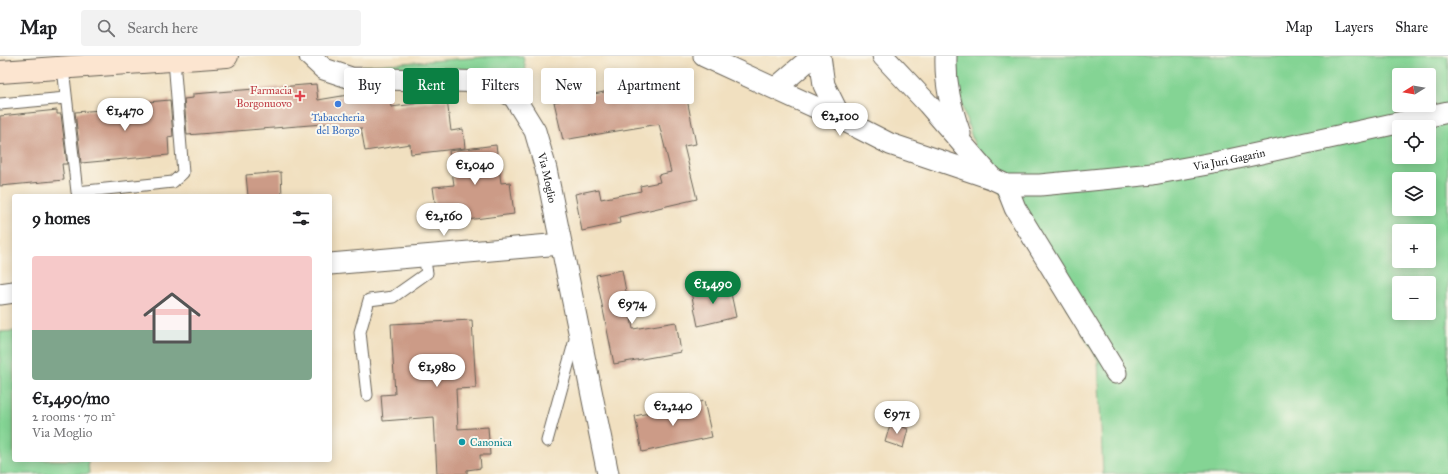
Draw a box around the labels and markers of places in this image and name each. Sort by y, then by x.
place label: Farmacia Borgonuovo [236,84,292,110]
marker: Farmacia Borgonuovo [295,91,305,101]
pin: €1,470 [92,98,158,132]
marker: Tabaccheria del Borgo [333,99,343,109]
pin: €2,100 [807,103,873,137]
place label: Tabaccheria del Borgo [311,111,365,137]
pin: €1,040 [442,152,508,186]
pin: €2,160 [411,203,477,237]
pin: €1,490 [680,271,746,305]
pin: €974 [608,291,656,325]
pin: €1,980 [404,354,470,388]
pin: €2,240 [640,393,706,427]
pin: €971 [873,401,921,435]
place label: Canonica [470,436,512,449]
marker: Canonica [457,437,467,447]

